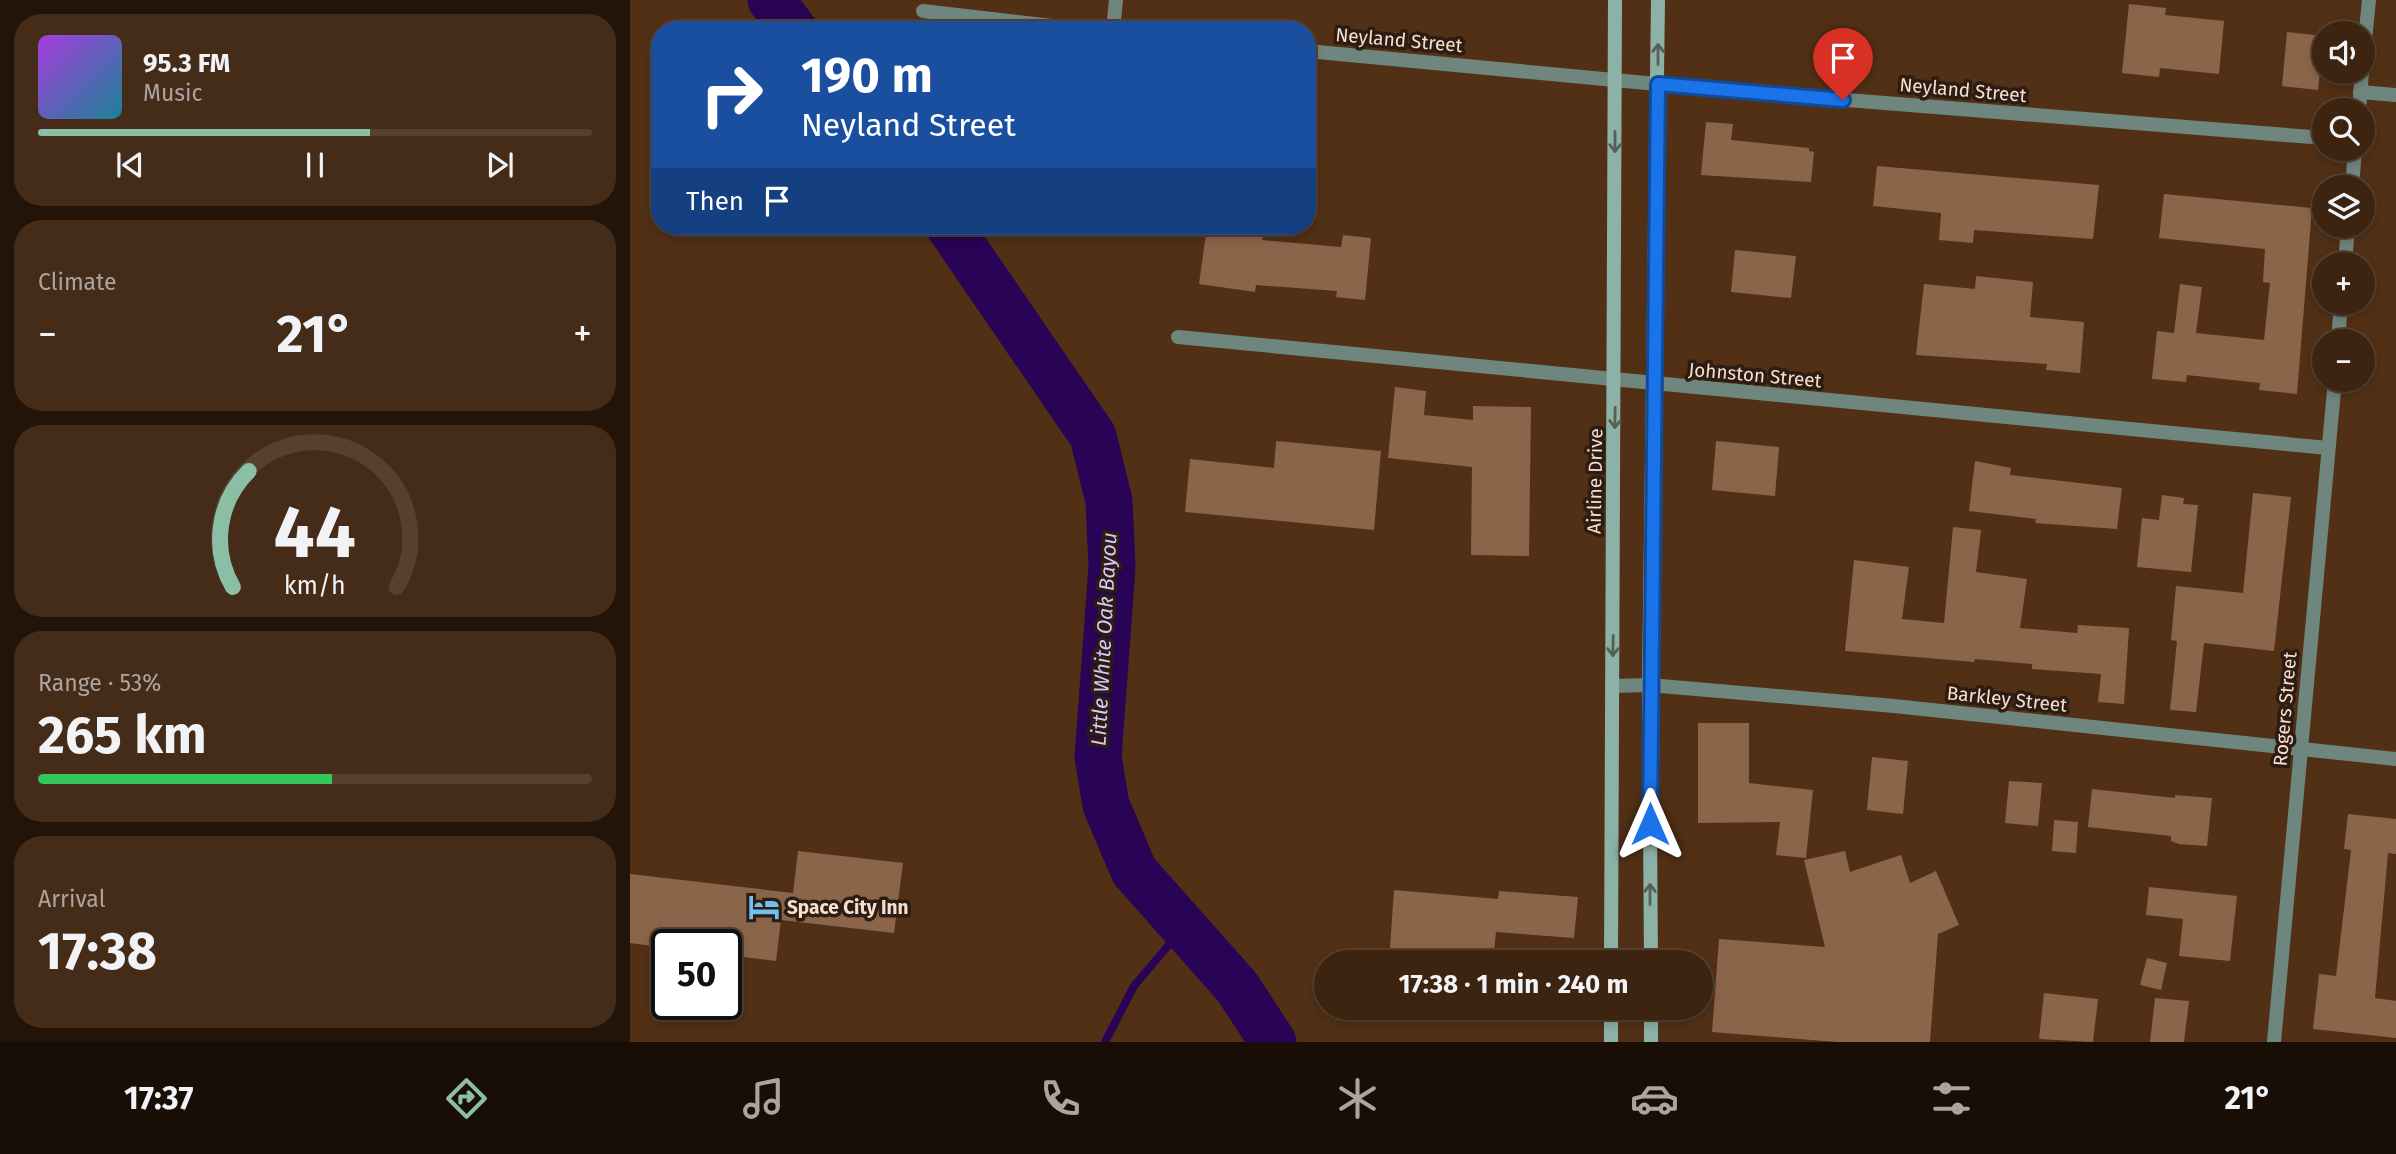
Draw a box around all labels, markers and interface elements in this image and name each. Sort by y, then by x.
map controls [2312,21,2375,392]
button: sound [2312,21,2375,84]
street label: Neyland Street [1334,23,1464,57]
pin [1813,28,1873,100]
icon: arrive [1824,39,1862,77]
one-way arrow [1651,43,1665,66]
text: 190 m [801,46,933,105]
text: 95.3 FM [143,48,230,79]
icon: right [686,49,777,140]
street label: Neyland Street [1898,73,2028,107]
text: Music [143,79,203,107]
button: search [2312,98,2375,161]
text: Neyland Street [801,106,1016,144]
one-way arrow [1608,130,1622,153]
icon: previous [111,146,149,184]
icon: pause [296,146,334,184]
icon: next [481,146,519,184]
button: layers [2312,175,2375,238]
icon: arrive [758,182,796,220]
text: Then [686,186,744,217]
button: + [2312,252,2375,315]
text: Climate [38,268,117,296]
text: 21° [277,303,354,366]
text: − [38,311,57,357]
text: + [573,311,592,357]
button: − [2312,329,2375,392]
street label: Johnston Street [1688,358,1823,392]
one-way arrow [1608,406,1622,429]
street label: Airline Drive [1583,428,1607,534]
text: 44 [274,489,356,576]
water label: Little White Oak Bayou [1085,532,1123,746]
text: km/h [284,571,346,601]
one-way arrow [1606,634,1620,657]
street label: Rogers Street [2269,651,2301,767]
text: Range · 53% [38,669,161,697]
street label: Barkley Street [1946,681,2068,717]
text: 265 km [38,704,207,767]
position arrow [1613,787,1687,861]
one-way arrow [1643,883,1657,906]
text: Arrival [38,885,105,913]
hotel icon: Space City Inn [747,890,781,924]
place label: Space City Inn [787,896,909,919]
text: 17:38 [38,920,157,983]
speed limit sign: 50 [651,929,742,1020]
text: 17:38 · 1 min · 240 m [1399,969,1628,1000]
icon: directions [442,1074,491,1123]
icon: music [739,1074,788,1123]
icon: phone [1036,1074,1085,1123]
icon: climate [1333,1074,1382,1123]
icon: car [1630,1074,1679,1123]
icon: filters [1927,1074,1976,1123]
text: 17:37 [124,1079,194,1117]
text: 21° [2225,1079,2272,1117]

